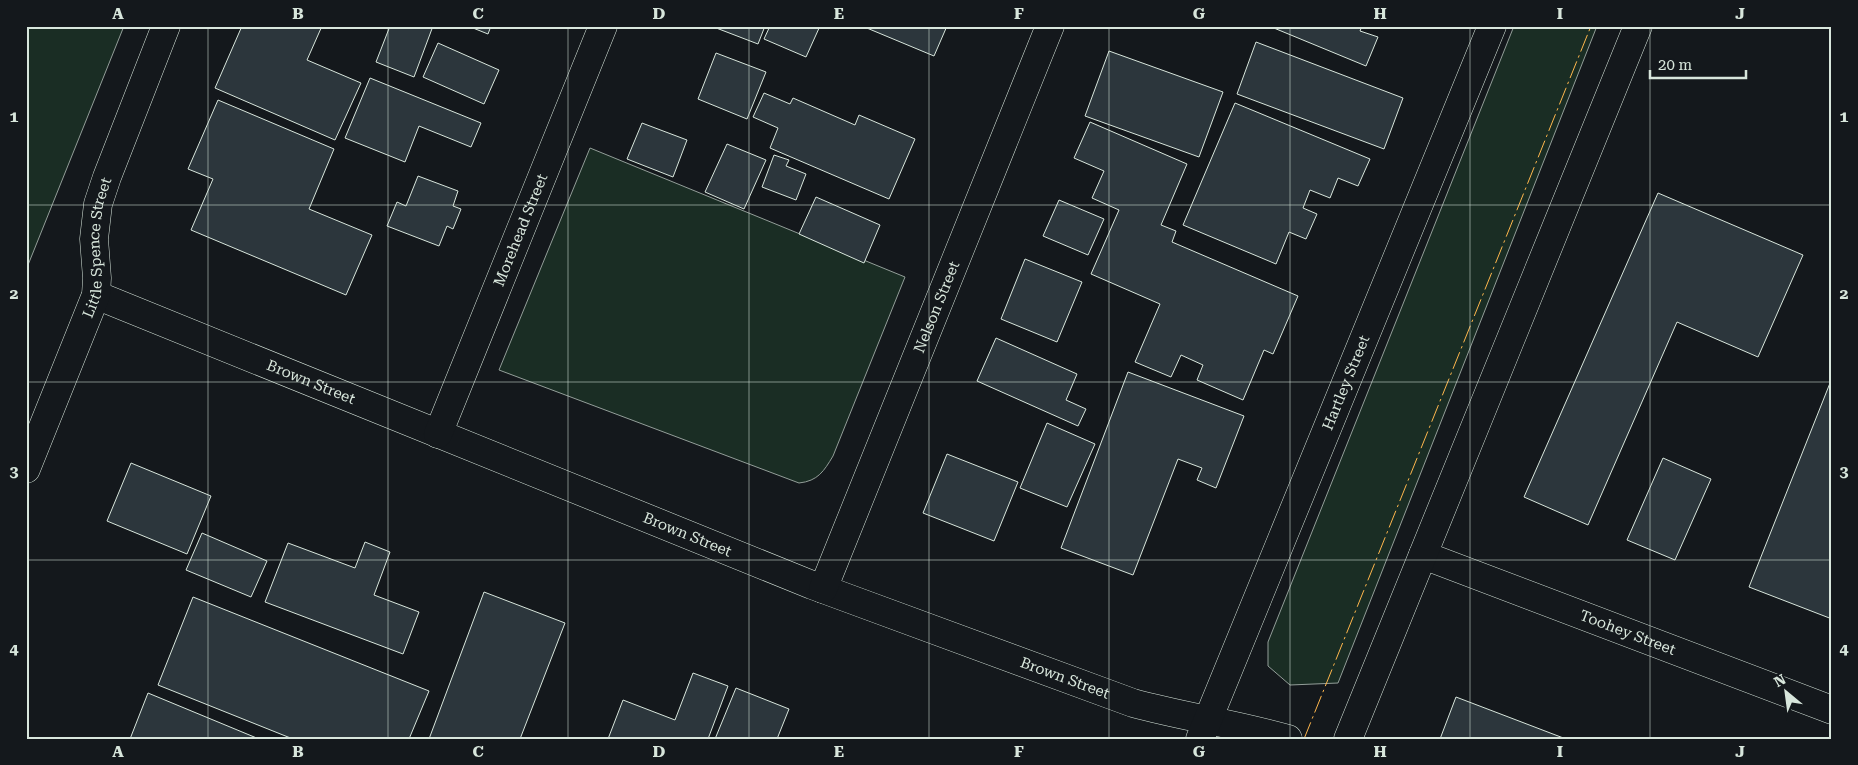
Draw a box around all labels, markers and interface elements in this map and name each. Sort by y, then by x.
text: A [112,4,124,23]
text: B [292,4,304,23]
text: C [472,4,484,23]
text: D [653,4,666,23]
text: E [834,4,844,23]
text: F [1014,4,1024,23]
text: G [1193,4,1206,23]
text: H [1373,4,1387,23]
text: I [1557,4,1563,23]
text: J [1735,4,1745,23]
scale bar [1650,48,1747,80]
text: 20 m [1658,56,1693,74]
text: 1 [10,107,19,126]
text: 1 [1840,107,1849,126]
street label: Morehead Street [490,171,551,289]
street label: Little Spence Street [79,175,115,321]
street label: Nelson Street [910,258,963,356]
text: 2 [10,284,19,303]
text: 2 [1840,284,1849,303]
street label: Hartley Street [1318,332,1374,433]
street label: Brown Street [264,356,358,408]
text: 3 [10,462,19,481]
text: 3 [1840,462,1849,481]
street label: Brown Street [640,509,735,561]
street label: Toohey Street [1577,606,1679,659]
text: 4 [10,639,19,658]
text: 4 [1840,639,1849,658]
street label: Brown Street [1018,653,1113,703]
north arrow [1760,668,1810,718]
text: N [1771,671,1788,690]
text: A [112,742,124,761]
text: B [292,742,304,761]
text: C [472,742,484,761]
text: D [653,742,666,761]
text: E [834,742,844,761]
text: F [1014,742,1024,761]
text: G [1193,742,1206,761]
text: H [1373,742,1387,761]
text: I [1557,742,1563,761]
text: J [1735,742,1745,761]

